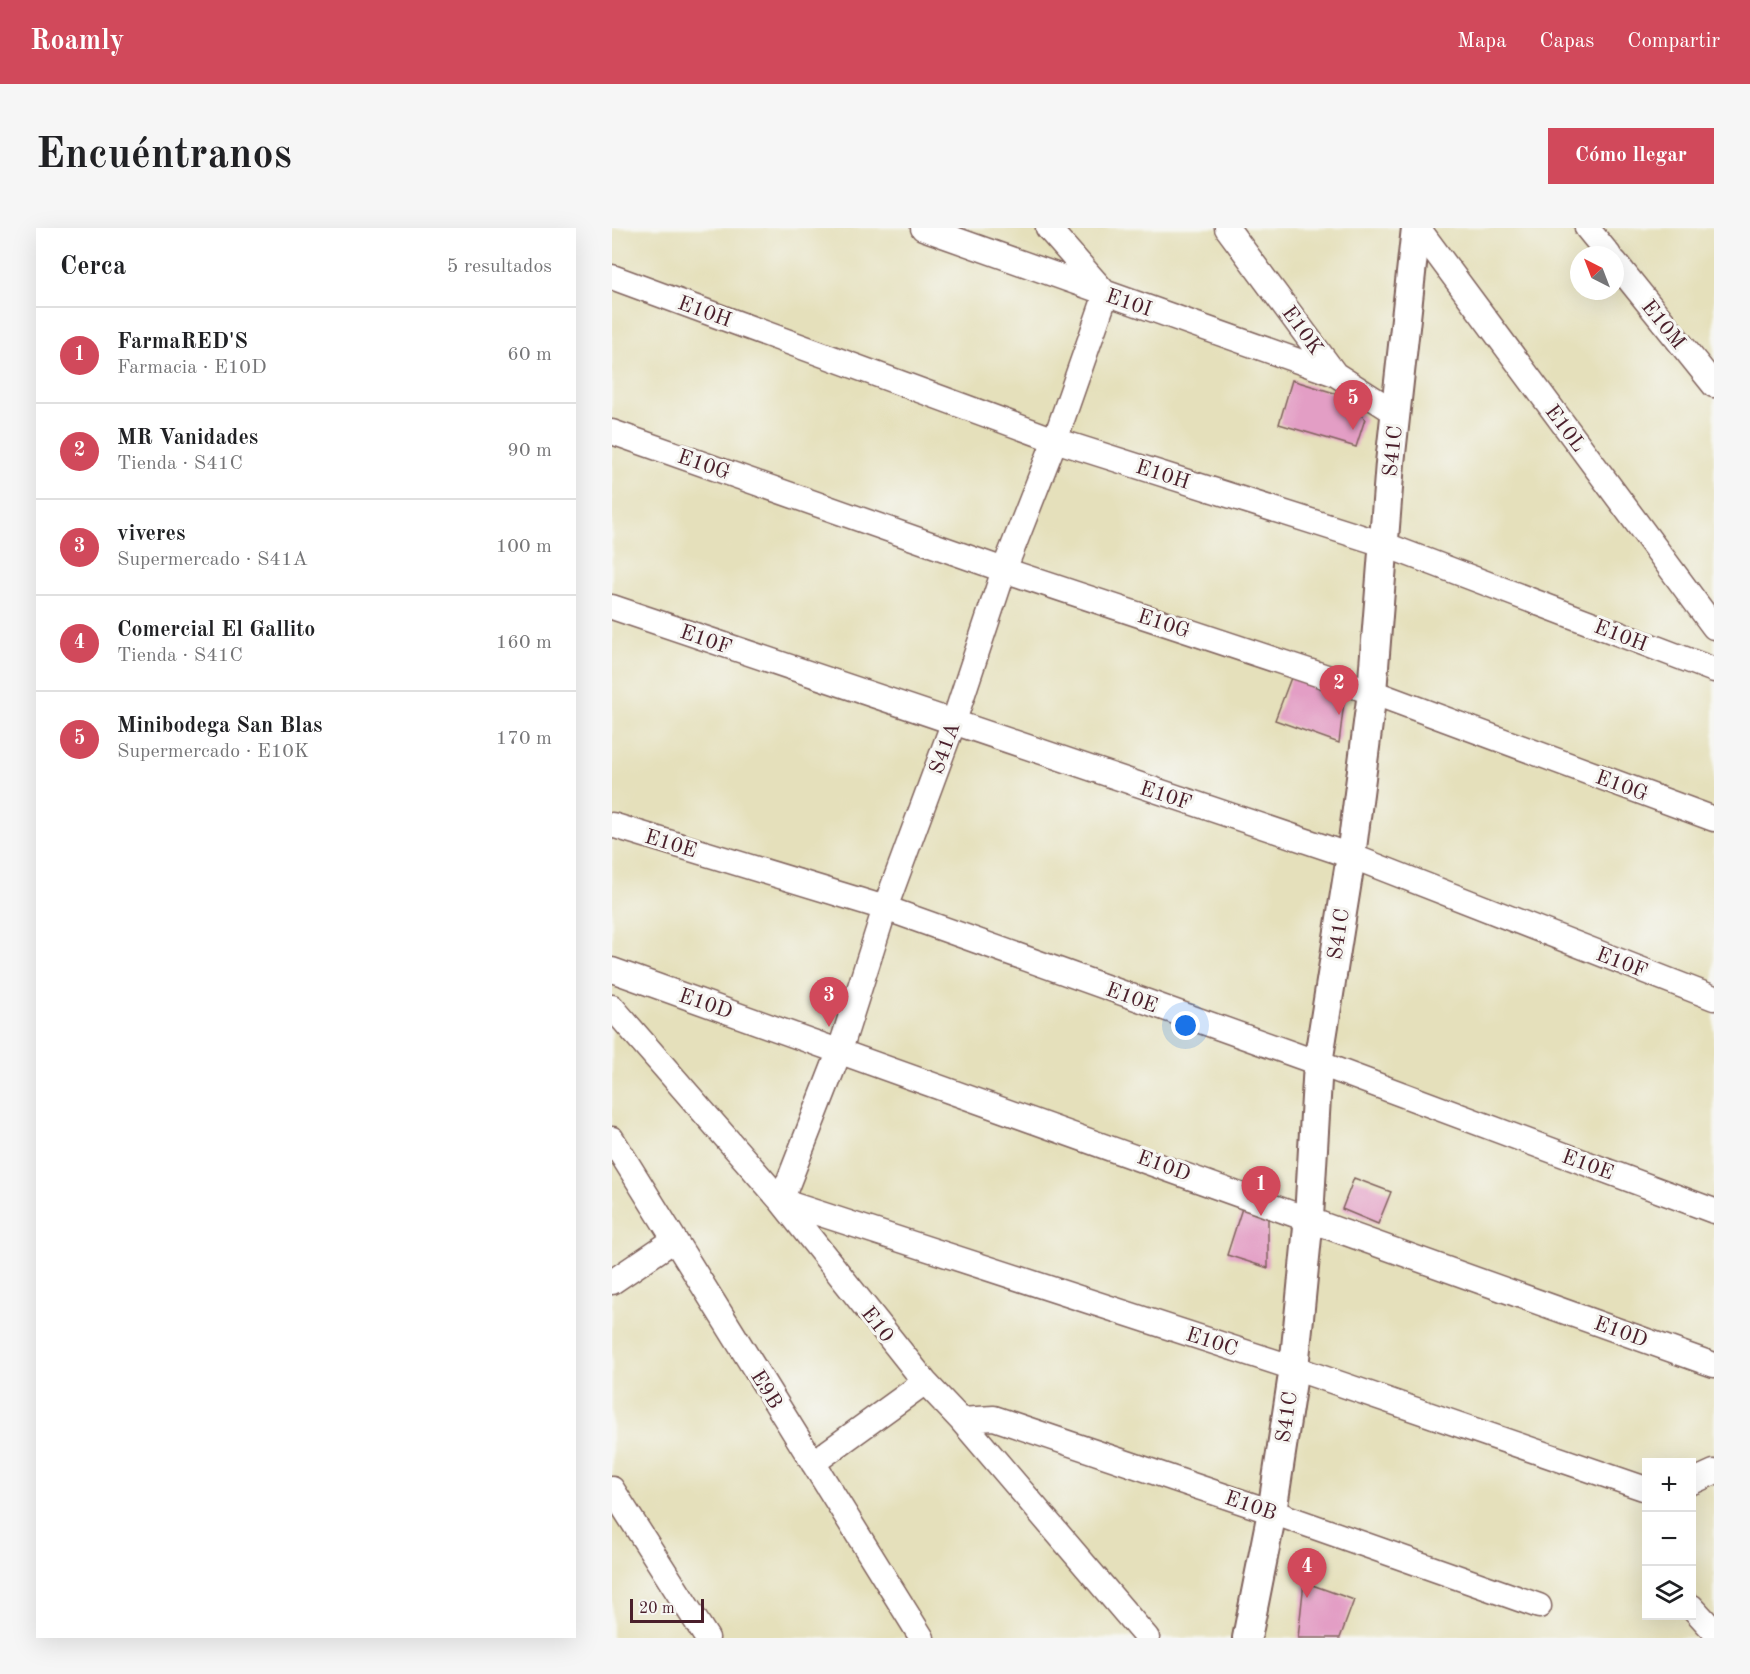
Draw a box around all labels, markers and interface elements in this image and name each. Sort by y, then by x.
text: Roamly [30,28,124,56]
text: Mapa [1457,31,1507,52]
text: Capas [1540,31,1594,52]
text: Compartir [1627,31,1720,52]
button: Cómo llegar [1548,128,1714,184]
text: Encuéntranos [36,135,292,177]
north arrow [1570,246,1624,300]
text: Cerca [60,254,126,280]
text: 5 resultados [447,257,552,277]
street label: E10I [1103,286,1154,321]
street label: E10H [675,293,734,332]
street label: E10M [1637,296,1689,353]
street label: E10K [1277,303,1326,359]
text: FarmaRED'S [117,331,248,353]
text: 1 [74,345,85,365]
text: 60 m [507,345,552,365]
text: Farmacia · E10D [117,358,266,378]
pin: 5 [1334,380,1372,430]
street label: E10L [1540,401,1589,456]
street label: S41C [1380,424,1407,478]
text: MR Vanidades [117,427,258,449]
text: 2 [74,441,85,461]
text: 90 m [507,441,552,461]
street label: E10G [675,447,732,484]
text: Tienda · S41C [117,454,243,474]
street label: E10H [1133,457,1192,494]
text: viveres [117,523,185,545]
text: 3 [74,537,85,557]
text: 100 m [496,537,552,557]
text: Supermercado · S41A [117,550,308,570]
street label: E10G [1135,606,1192,643]
street label: E10H [1591,617,1650,656]
text: Comercial El Gallito [117,619,315,641]
street label: E10F [677,622,734,659]
text: 4 [74,633,85,653]
text: 160 m [496,633,552,653]
text: Tienda · S41C [117,646,243,666]
pin: 2 [1320,666,1358,715]
text: Minibodega San Blas [117,715,323,737]
street label: S41A [926,720,964,777]
text: 5 [74,729,85,749]
text: 170 m [496,729,552,749]
text: Supermercado · E10K [117,742,309,762]
street label: E10G [1593,767,1650,806]
street label: E10F [1137,778,1194,815]
street label: E10E [642,827,699,862]
street label: S41C [1325,907,1354,961]
street label: E10F [1593,944,1650,983]
pin: 3 [810,978,848,1027]
street label: E10E [1103,979,1160,1017]
street label: E10D [676,985,735,1023]
your location [1171,1011,1200,1040]
street label: E10E [1559,1146,1616,1184]
street label: E10D [1134,1147,1193,1186]
pin: 1 [1242,1166,1280,1216]
street label: E10 [857,1303,897,1347]
street label: E10D [1591,1313,1650,1352]
street label: E10C [1183,1324,1240,1361]
street label: E9B [746,1367,786,1413]
street label: S41C [1273,1390,1302,1444]
map controls [1642,1458,1696,1620]
button: + [1642,1458,1696,1512]
street label: E10B [1222,1488,1279,1525]
button: − [1642,1512,1696,1566]
pin: 4 [1288,1548,1326,1598]
button: layers [1642,1566,1696,1620]
scale bar [630,1596,704,1624]
text: 20 m [639,1601,675,1617]

